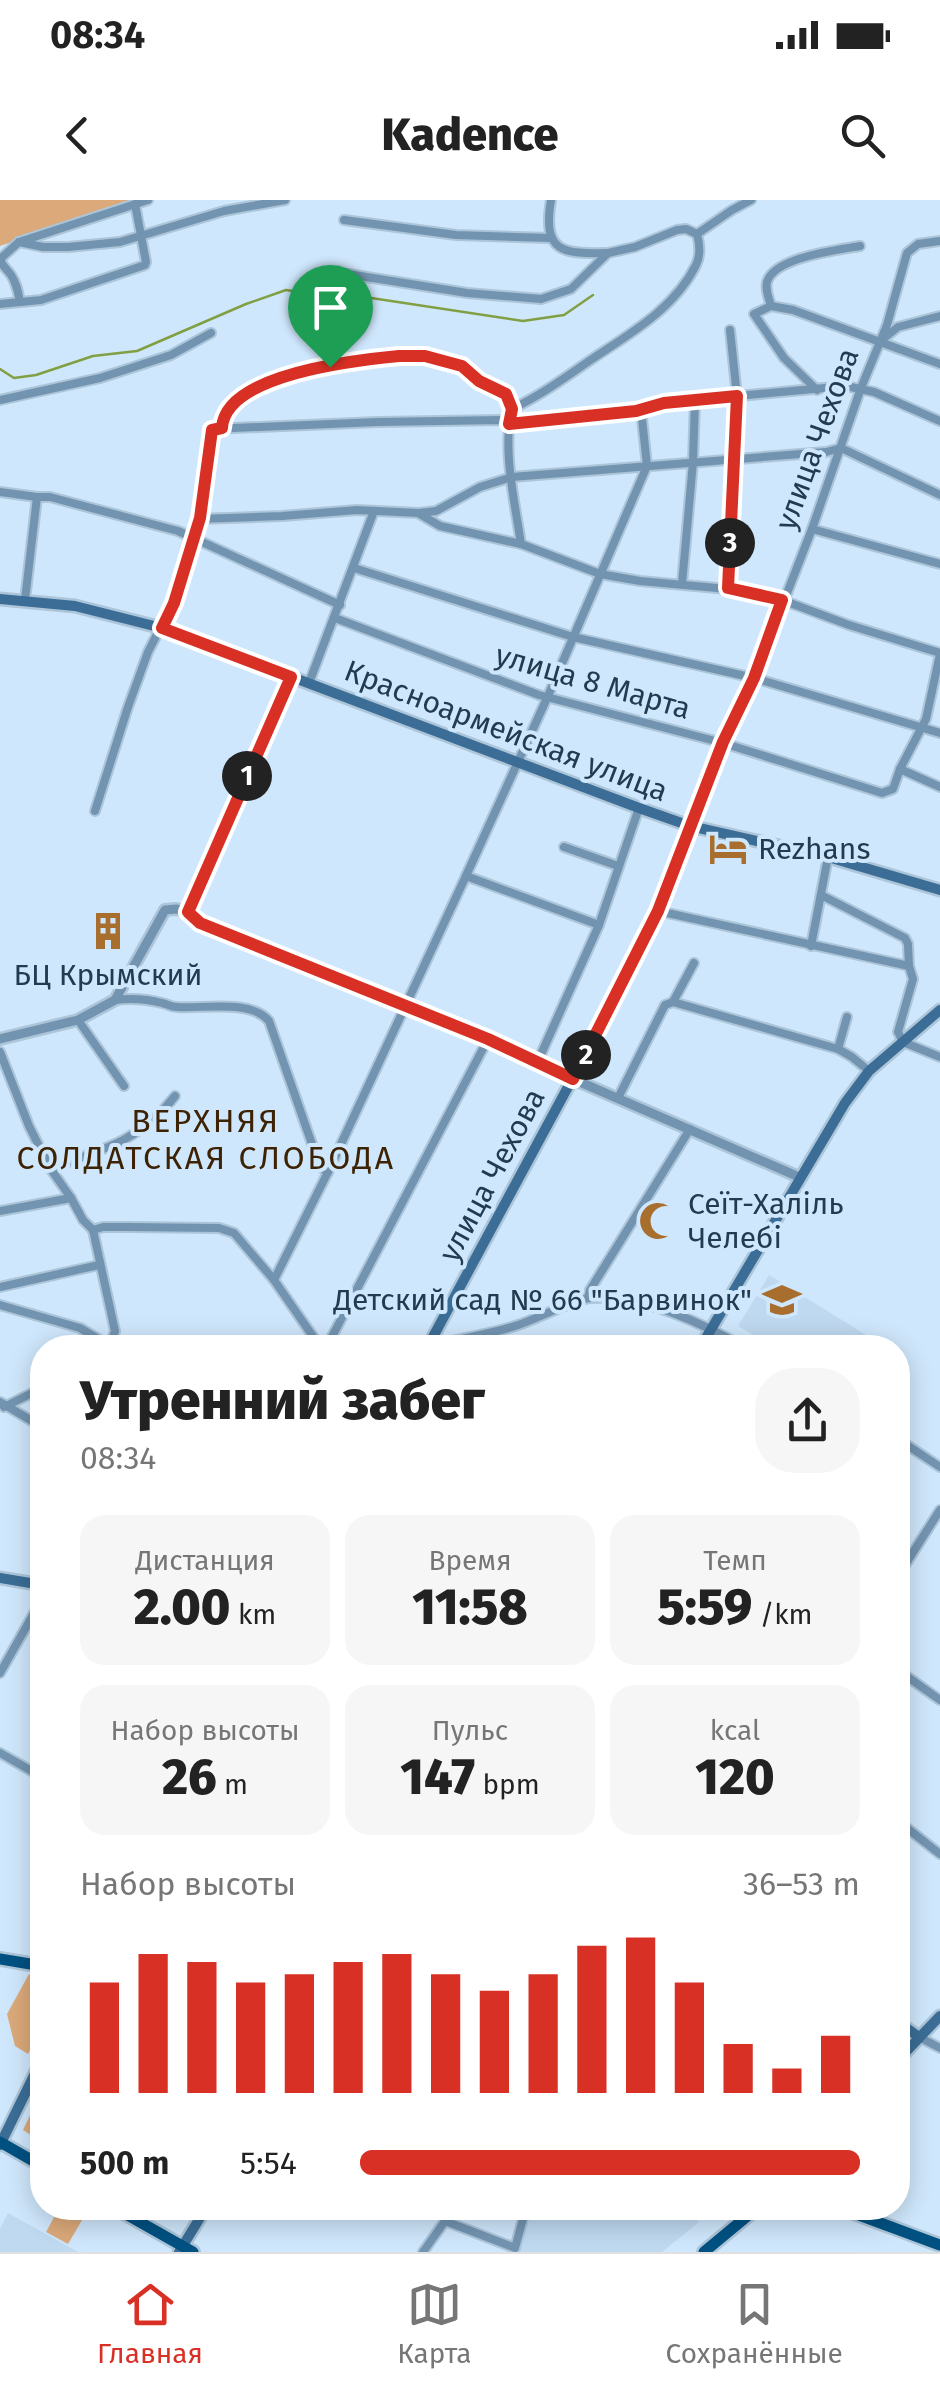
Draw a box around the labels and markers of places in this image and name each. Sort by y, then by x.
pin [288,265,373,368]
pin: 3 [705,518,755,568]
pin: 1 [222,751,272,801]
hotel icon: Rezhans [707,828,749,870]
place label: Rezhans [758,831,870,867]
building icon: БЦ Крымский [87,910,129,952]
place label: БЦ Крымский [14,957,202,993]
pin: 2 [561,1030,611,1080]
place label: Сеїт-Халіль Челебі [688,1186,844,1256]
mosque icon: Сеїт-Халіль Челебі [637,1200,679,1242]
school or university icon: Детский сад № 66 "Барвинок" [761,1279,803,1321]
place label: Детский сад № 66 "Барвинок" [333,1282,752,1318]

